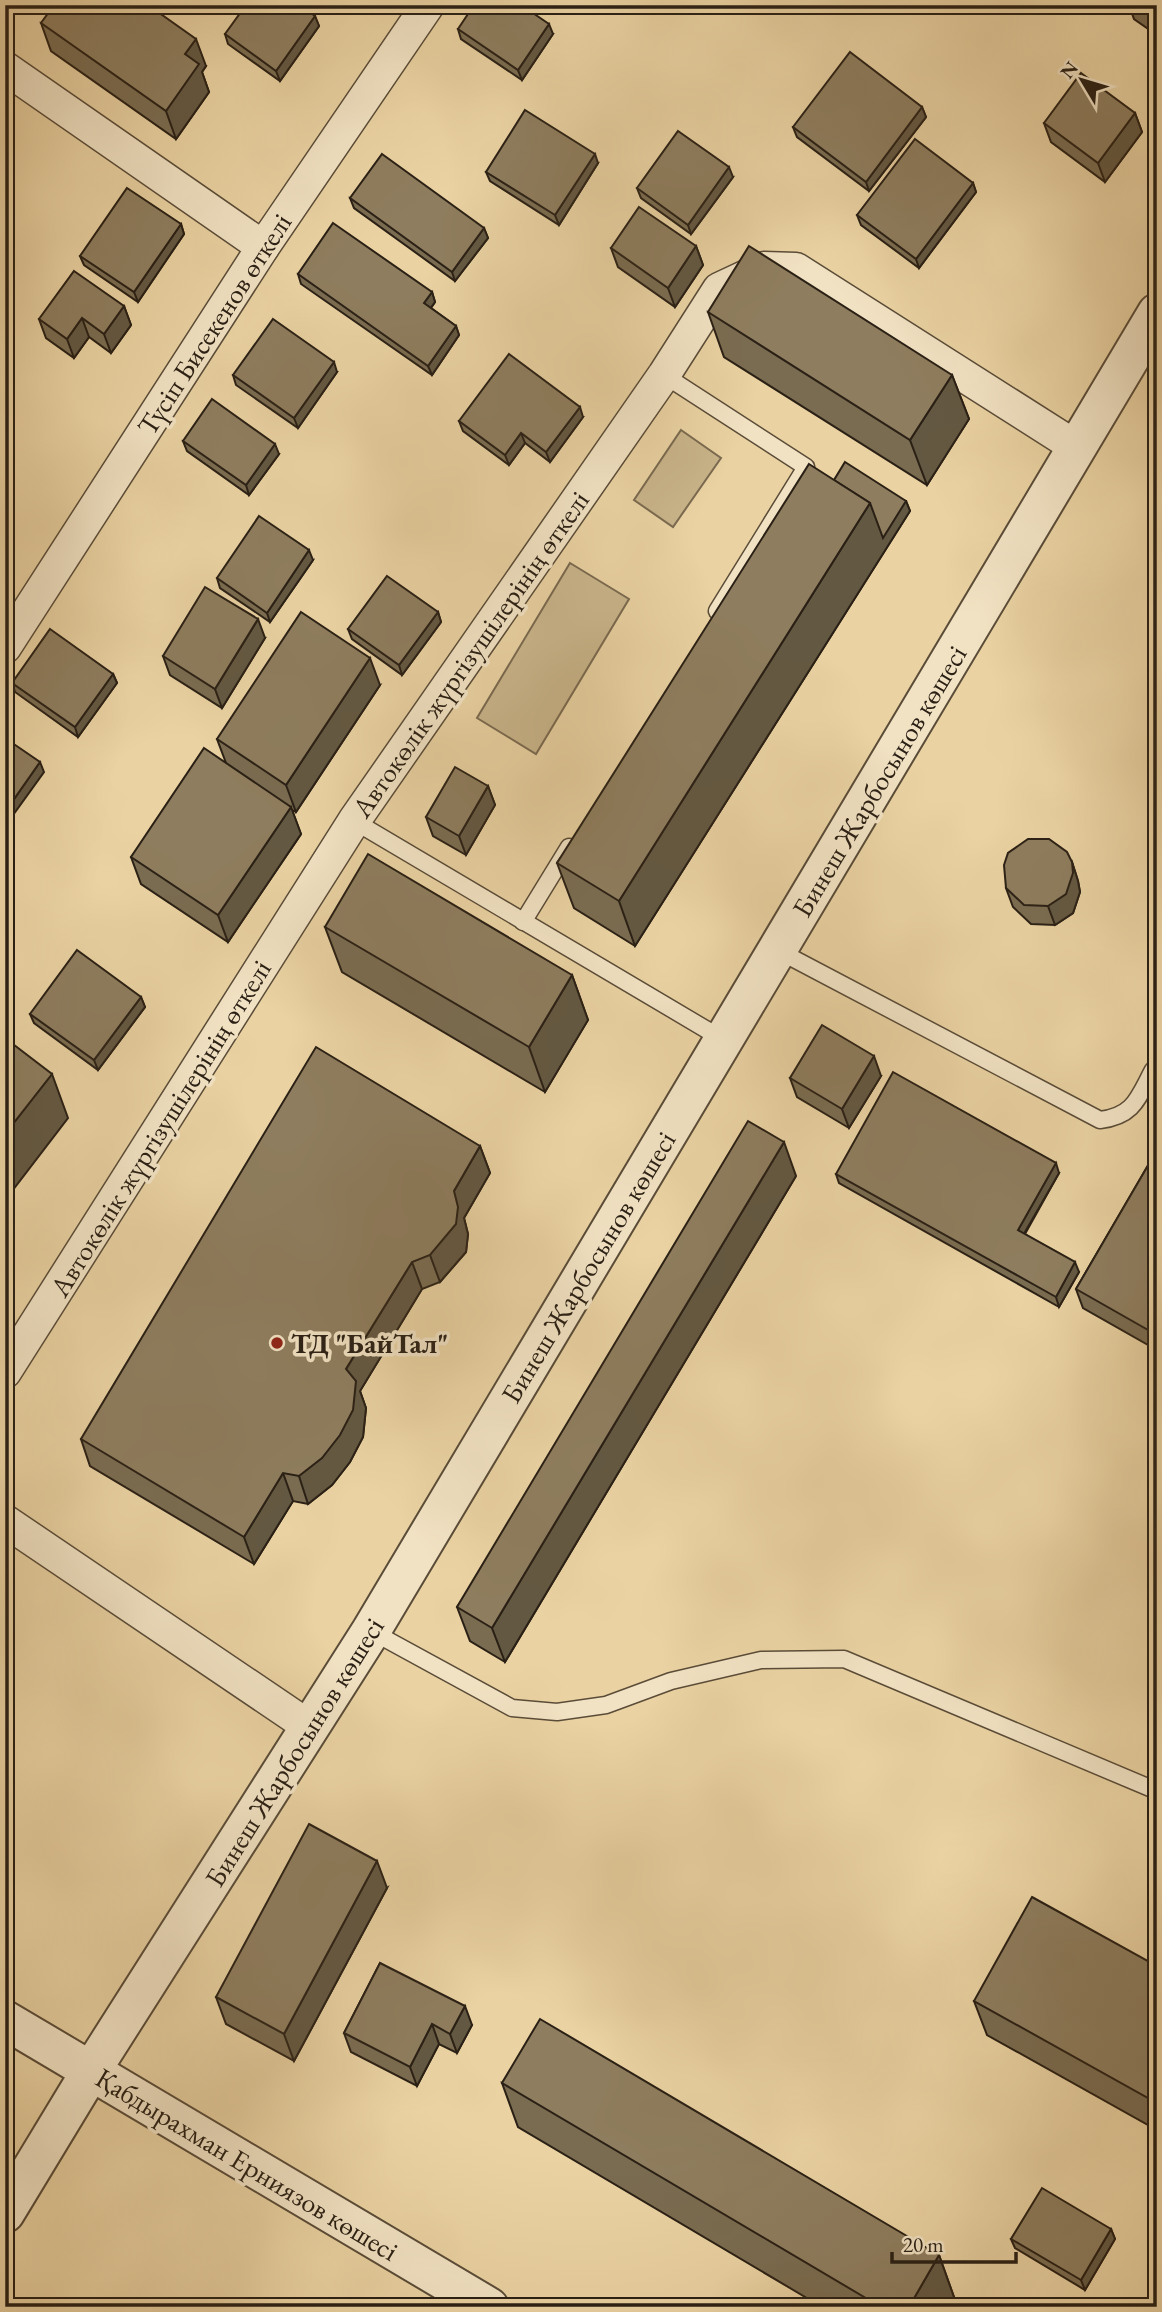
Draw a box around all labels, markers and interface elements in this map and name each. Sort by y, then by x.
north arrow [1046,46,1116,116]
text: N [1054,56,1084,84]
street label: Түсіп Бисекенов өткелі [129,206,299,442]
street label: Автокөлік жүргізушілерінің өткелі [343,484,597,825]
street label: Бинеш Жарбосынов көшесі [783,638,975,924]
street label: Автокөлік жүргізушілерінің өткелі [41,953,279,1304]
street label: Бинеш Жарбосынов көшесі [492,1124,684,1410]
place label: ТД "БайТал" [291,1325,448,1361]
marker: ТД "БайТал" [269,1335,285,1351]
street label: Бинеш Жарбосынов көшесі [196,1610,392,1893]
street label: Қабдырахман Ерниязов көшесі [89,2059,405,2269]
scale bar [892,2221,1017,2265]
text: 20 m [903,2231,944,2258]

